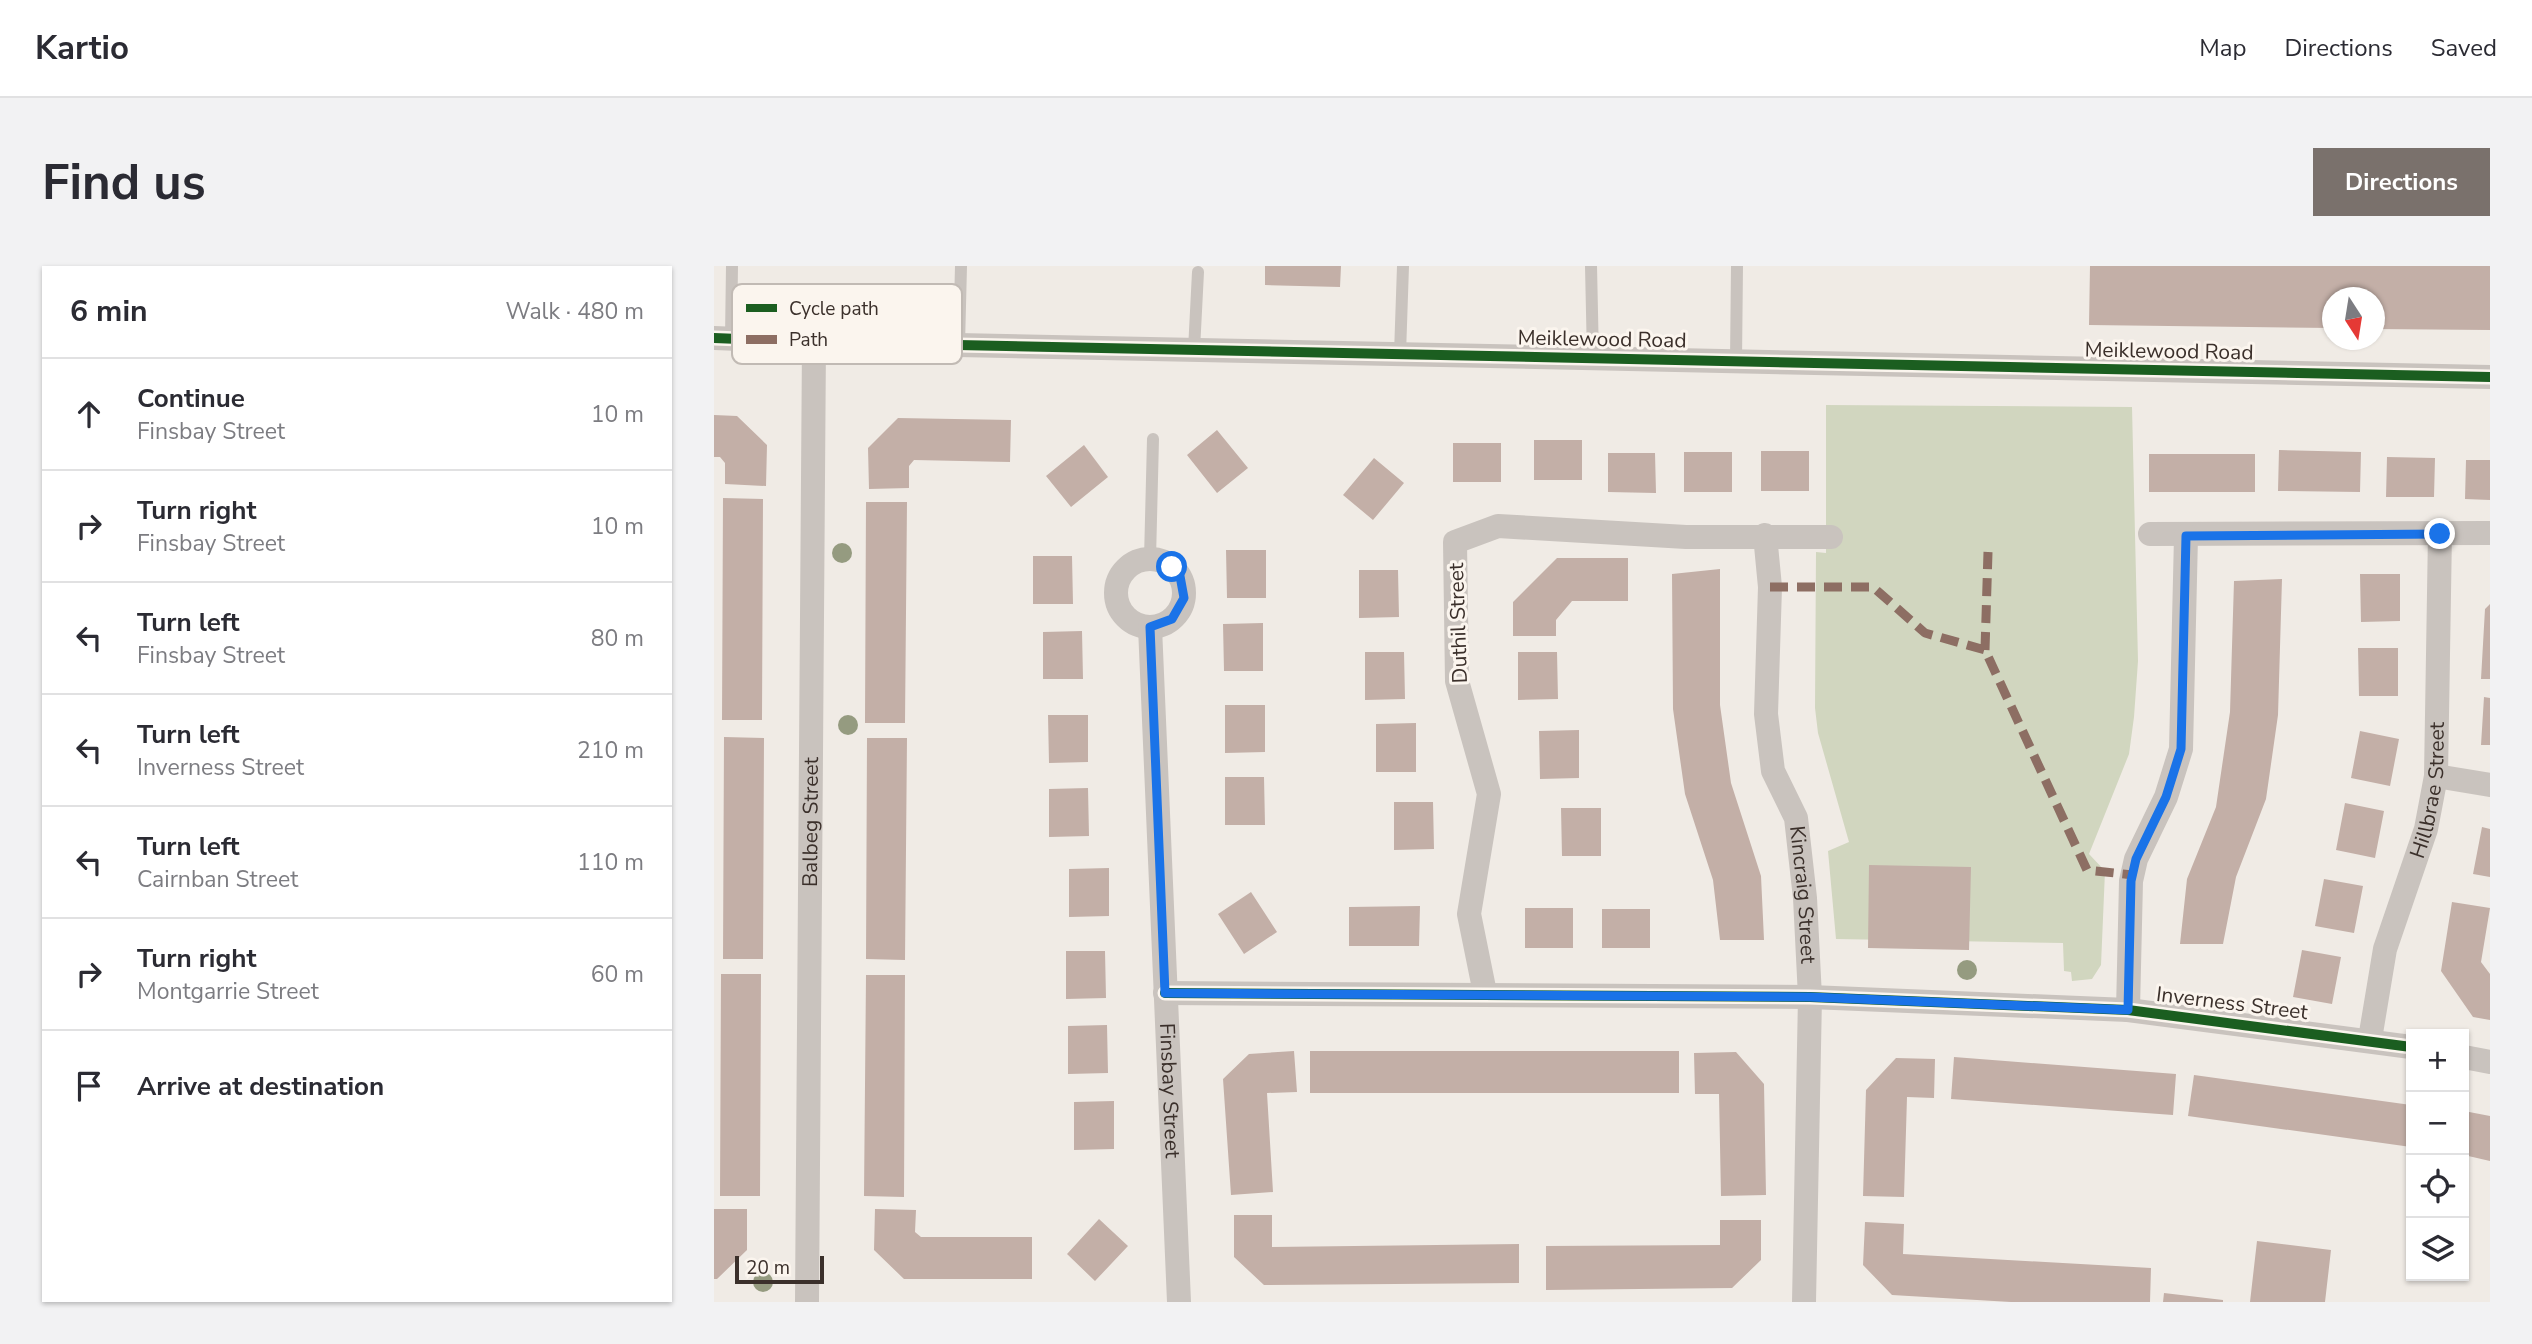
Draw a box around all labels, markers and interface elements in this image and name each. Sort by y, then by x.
text: Kartio [35,26,129,71]
text: Map [2199,32,2246,64]
text: Directions [2284,32,2393,64]
text: Saved [2431,32,2497,64]
button: Directions [2313,148,2490,216]
text: Find us [42,149,206,216]
legend [732,284,962,364]
north arrow [2322,287,2385,350]
text: 6 min [70,291,148,332]
text: Walk · 480 m [505,296,644,327]
text: Cycle path [789,296,879,322]
street label: Meiklewood Road [1517,324,1687,354]
text: Path [789,327,828,353]
street label: Meiklewood Road [2084,336,2254,366]
text: Continue [137,381,245,416]
icon: ahead [70,395,108,433]
text: 10 m [591,399,644,430]
text: Finsbay Street [137,416,285,447]
text: Turn right [137,493,256,528]
icon: right [70,507,108,545]
text: 10 m [591,511,644,542]
route end [2424,518,2455,549]
text: Finsbay Street [137,528,285,559]
route start [1156,551,1187,582]
street label: Duthil Street [1442,562,1474,684]
text: Turn left [137,605,240,640]
icon: left [70,619,108,657]
text: 80 m [591,623,644,654]
text: Finsbay Street [137,640,285,671]
text: Turn left [137,717,240,752]
street label: Hillbrae Street [2403,721,2451,862]
icon: left [70,731,108,769]
text: 210 m [577,735,644,766]
text: Inverness Street [137,752,304,783]
street label: Balbeg Street [796,756,825,887]
street label: Kincraig Street [1783,824,1822,965]
text: Turn left [137,829,240,864]
icon: left [70,843,108,881]
text: 110 m [577,847,644,878]
text: Cairnban Street [137,864,298,895]
text: Turn right [137,941,256,976]
icon: right [70,955,108,993]
text: 60 m [591,959,644,990]
text: Montgarrie Street [137,976,319,1007]
street label: Inverness Street [2155,980,2310,1026]
street label: Finsbay Street [1153,1022,1187,1159]
map controls [2406,1029,2469,1281]
button: + [2406,1029,2469,1092]
icon: arrive [70,1067,108,1105]
text: Arrive at destination [137,1069,384,1104]
button: − [2406,1092,2469,1155]
button: locate [2406,1155,2469,1218]
button: layers [2406,1218,2469,1281]
scale bar [735,1253,824,1285]
text: 20 m [746,1255,790,1281]

